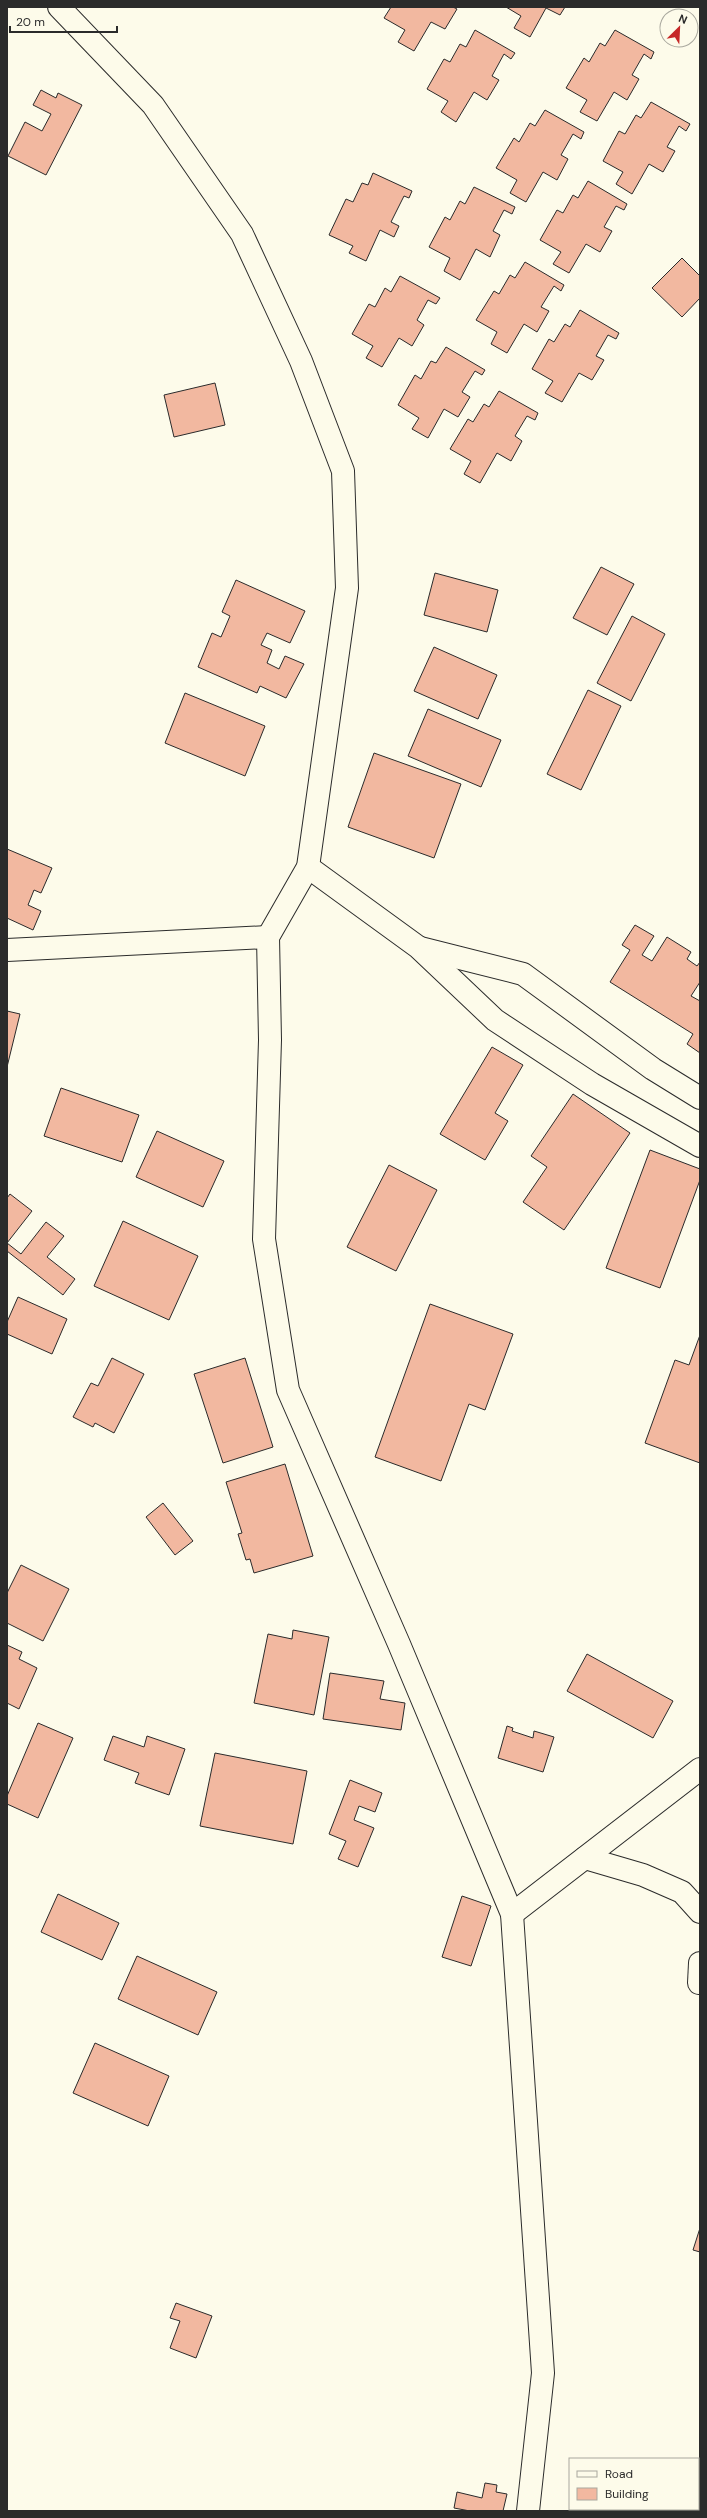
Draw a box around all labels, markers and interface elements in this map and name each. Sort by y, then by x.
scale bar [10,8,117,34]
north arrow [659,8,699,48]
text: N [677,11,690,27]
text: 20 m [16,14,45,30]
legend [569,2458,699,2510]
text: Road [605,2466,633,2482]
text: Building [605,2486,649,2502]

